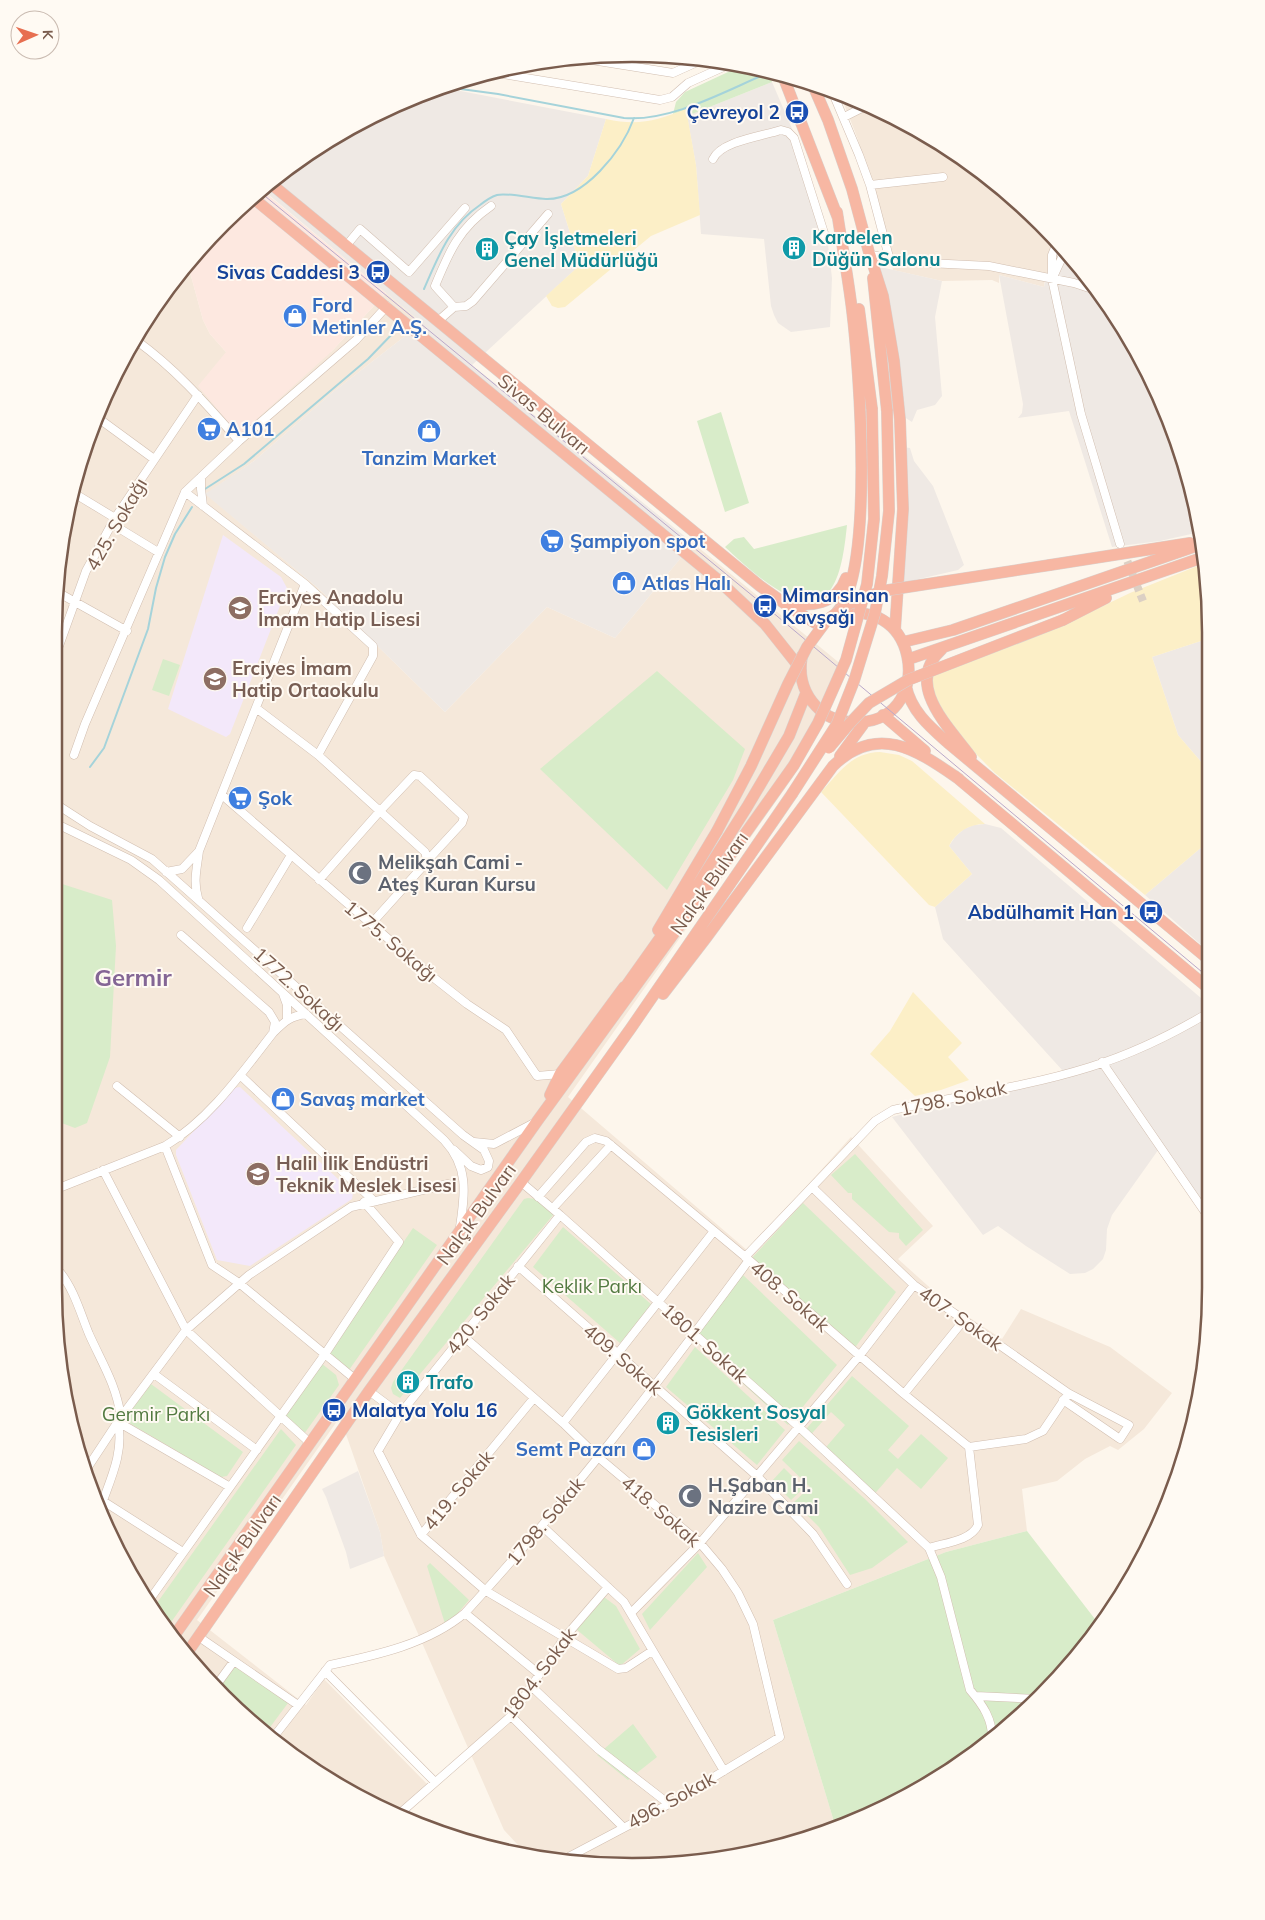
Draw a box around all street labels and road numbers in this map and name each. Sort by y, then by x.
street label: Sivas Bulvarı [493,368,595,460]
street label: 425. Sokağı [80,473,152,575]
street label: Nalçık Bulvarı [665,827,753,939]
street label: 1775. Sokağı [339,895,443,987]
street label: 1772. Sokağı [248,942,350,1036]
street label: 1798. Sokak [897,1075,1009,1121]
street label: Nalçık Bulvarı [431,1158,521,1270]
street label: 408. Sokak [746,1255,835,1337]
street label: 420. Sokak [440,1269,520,1359]
street label: 407. Sokak [914,1280,1008,1356]
street label: 1801. Sokak [657,1298,753,1388]
street label: 409. Sokak [579,1318,668,1400]
street label: 419. Sokak [418,1445,499,1535]
street label: 418. Sokak [617,1470,706,1552]
street label: 1798. Sokak [501,1472,589,1570]
street label: Nalçık Bulvarı [198,1489,286,1601]
street label: 1804. Sokak [497,1622,581,1724]
street label: 496. Sokak [623,1766,719,1834]

